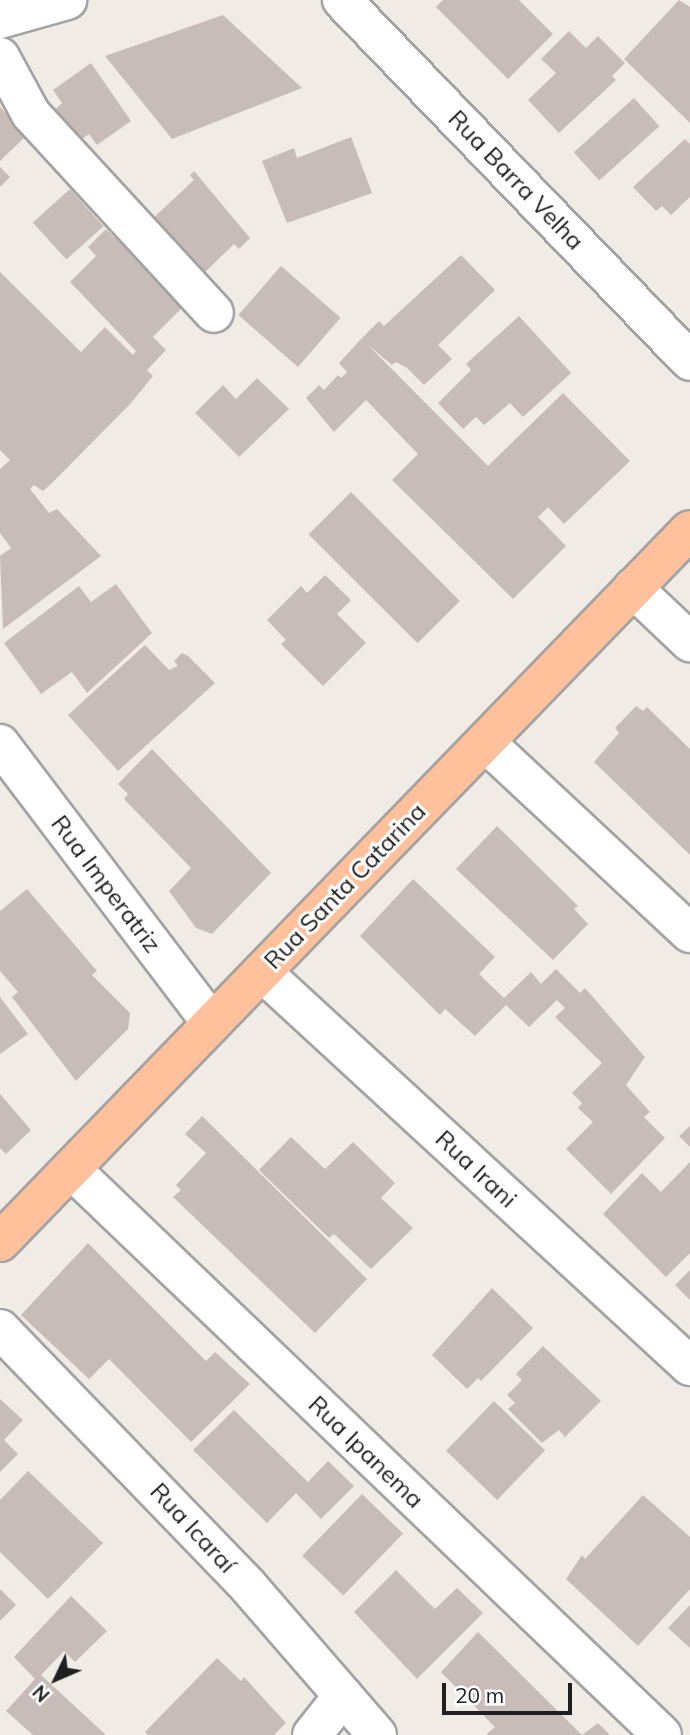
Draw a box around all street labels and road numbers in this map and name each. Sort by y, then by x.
street label: Rua Barra Velha [442,104,590,256]
street label: Rua Santa Catarina [258,797,432,975]
street label: Rua Imperatriz [45,810,167,958]
street label: Rua Irani [430,1124,522,1214]
street label: Rua Ipanema [303,1390,429,1514]
street label: Rua Icaraí [144,1477,242,1579]

